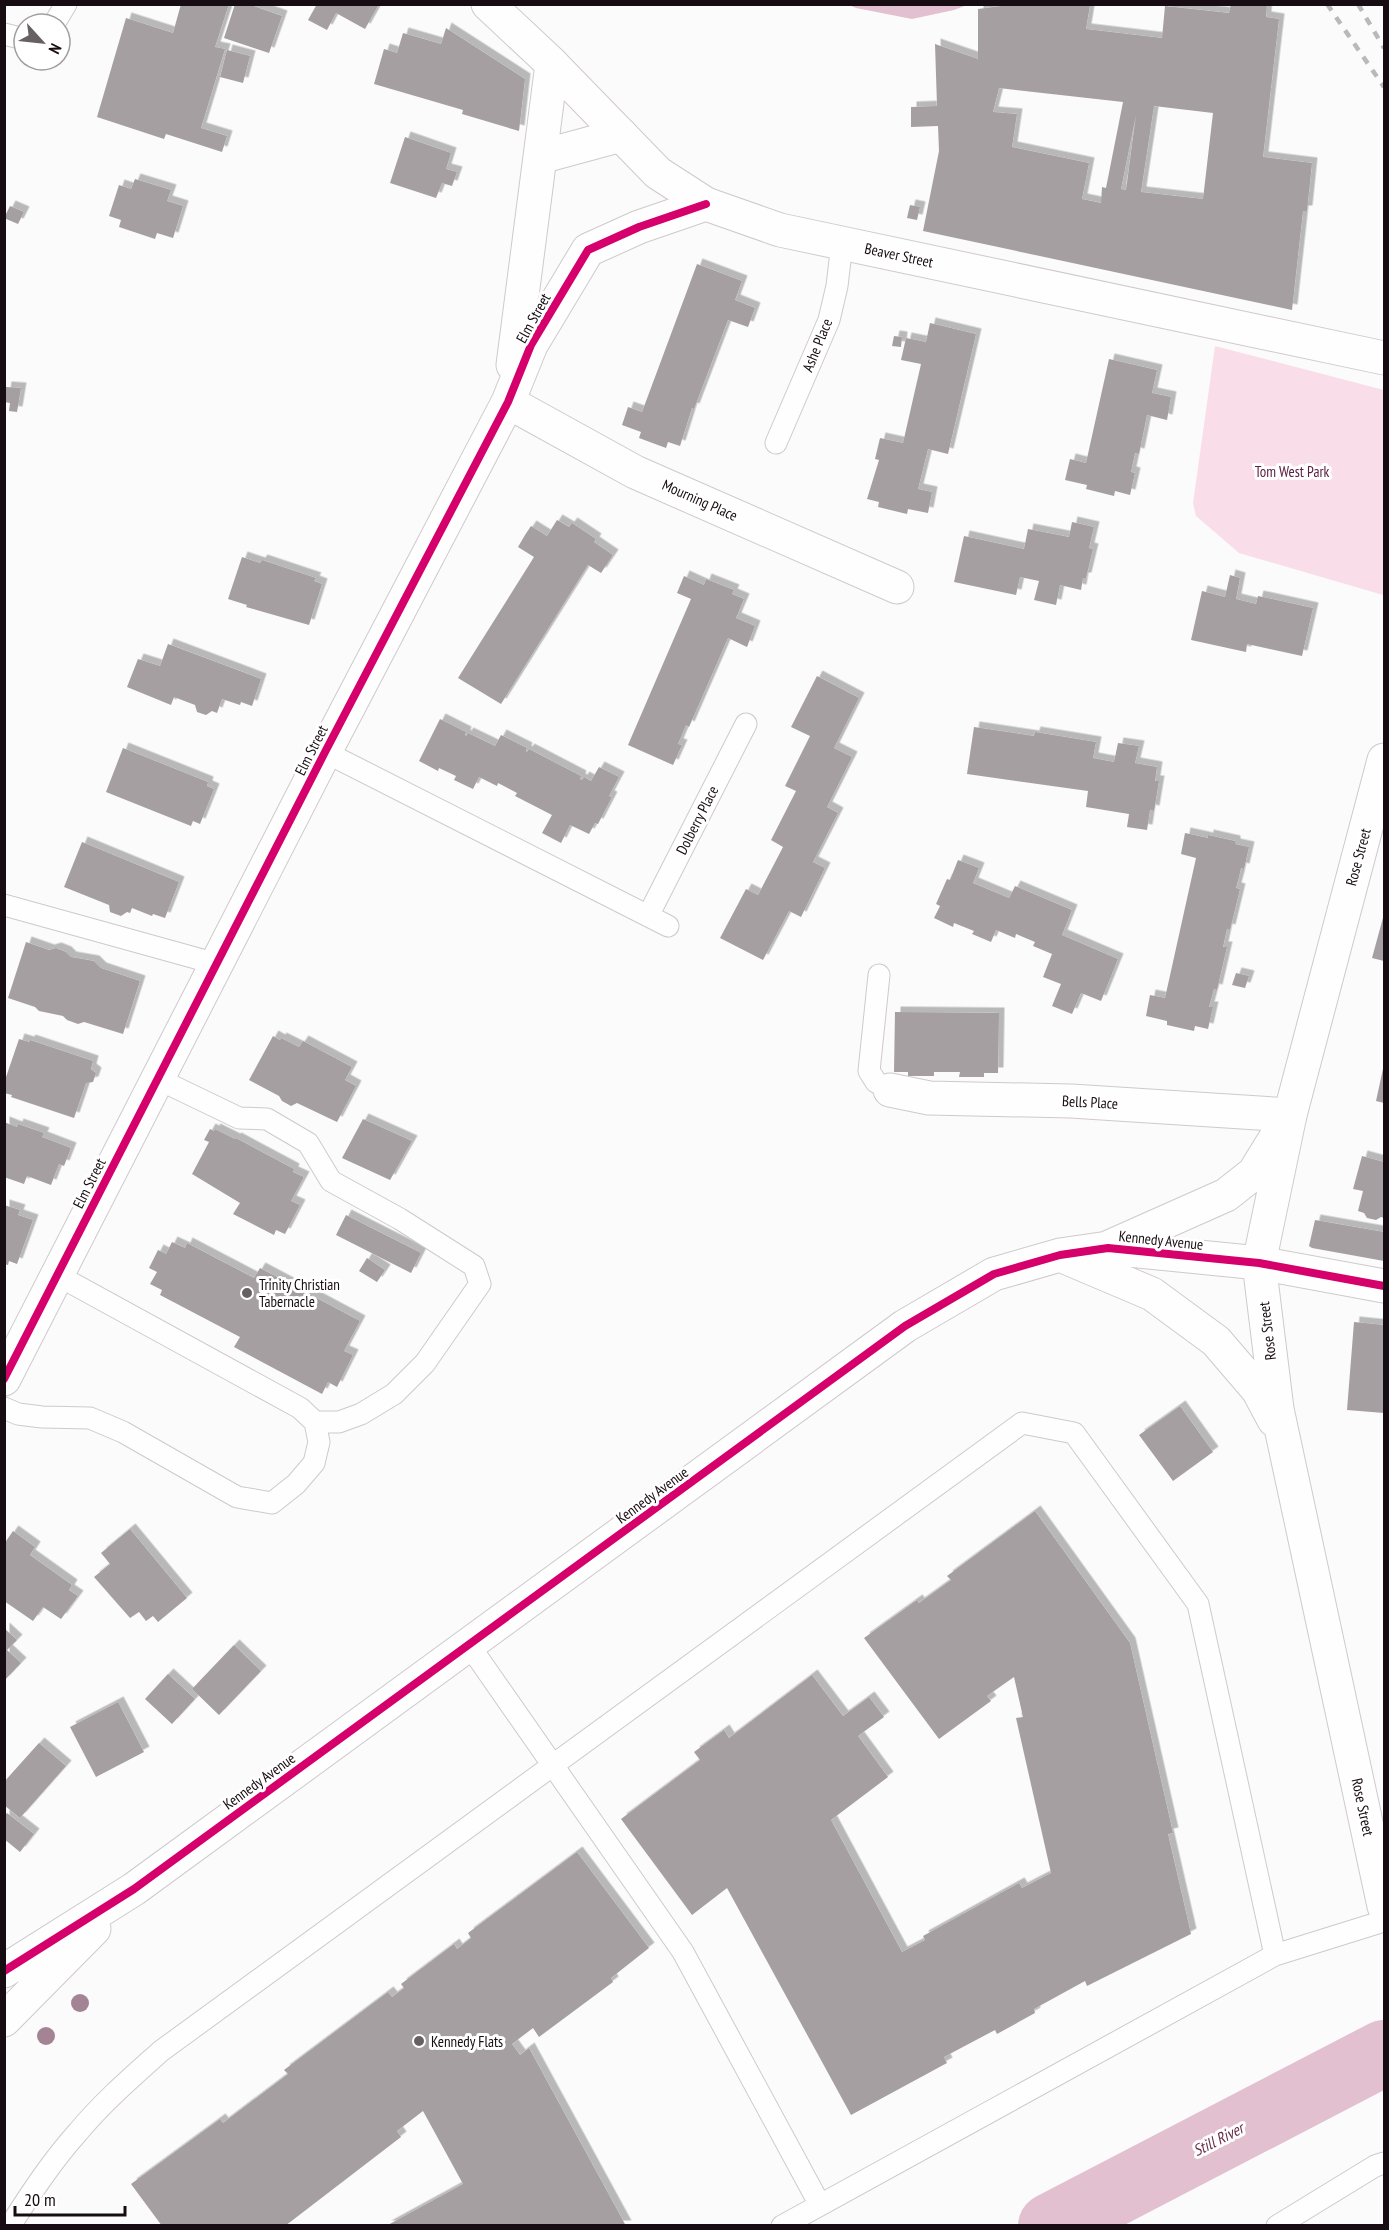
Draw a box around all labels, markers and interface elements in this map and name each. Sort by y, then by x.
north arrow [12,12,72,72]
text: N [44,40,66,57]
street label: Beaver Street [863,238,935,272]
street label: Elm Street [512,290,554,346]
street label: Ashe Place [798,316,836,374]
park label: Tom West Park [1255,462,1330,481]
street label: Mourning Place [659,475,741,525]
street label: Elm Street [290,722,332,778]
street label: Dolberry Place [672,782,722,858]
street label: Rose Street [1341,826,1375,888]
street label: Bells Place [1062,1091,1118,1113]
street label: Elm Street [68,1155,110,1211]
street label: Kennedy Avenue [1118,1226,1204,1254]
place label: Trinity Christian Tabernacle [259,1275,340,1311]
marker: Trinity Christian Tabernacle [240,1286,254,1300]
street label: Rose Street [1254,1301,1280,1361]
street label: Kennedy Avenue [612,1462,692,1528]
street label: Kennedy Avenue [219,1748,299,1814]
street label: Rose Street [1348,1776,1378,1838]
place label: Kennedy Flats [431,2032,503,2051]
marker: Kennedy Flats [412,2034,426,2048]
water label: Still River [1189,2117,1249,2160]
scale bar [15,2179,124,2217]
text: 20 m [24,2188,56,2211]

